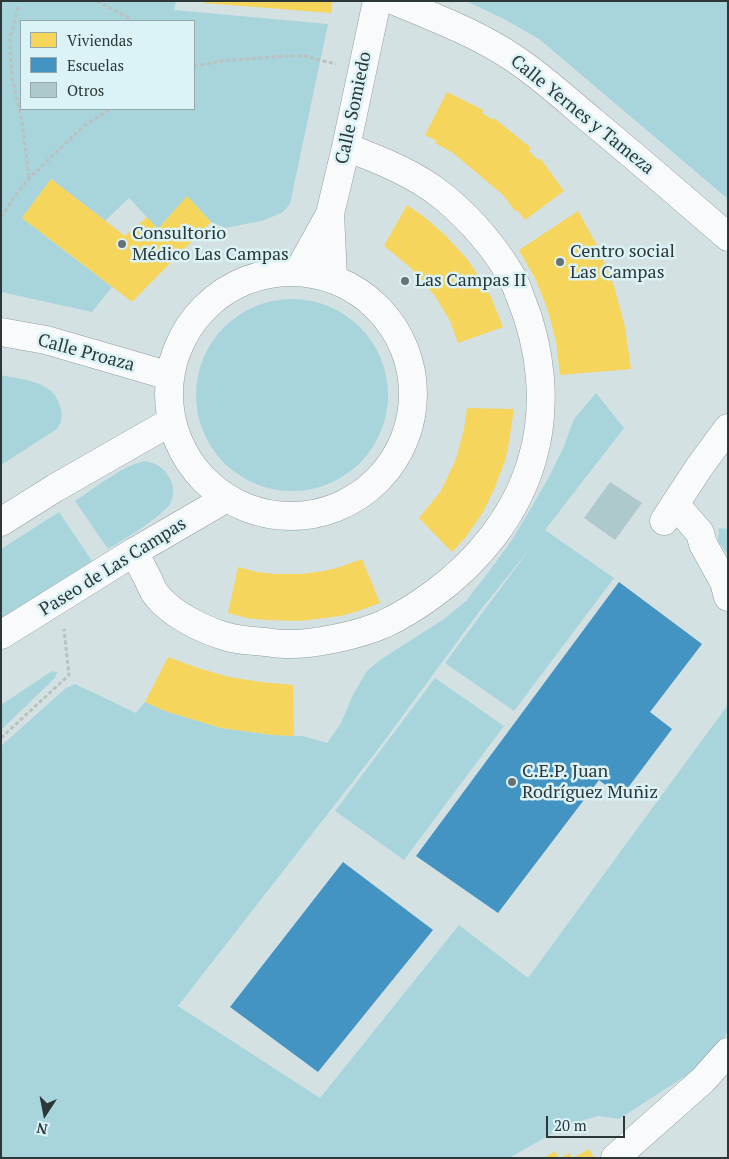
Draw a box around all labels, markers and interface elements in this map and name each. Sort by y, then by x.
legend [20,20,195,110]
text: Viviendas [67,30,133,50]
street label: Calle Somiedo [332,50,376,166]
street label: Calle Yernes y Tameza [506,51,658,179]
text: Escuelas [67,55,124,75]
text: Otros [67,80,104,100]
place label: Consultorio Médico Las Campas [132,223,289,266]
marker: Consultorio Médico Las Campas [116,238,128,250]
place label: Centro social Las Campas [570,241,675,284]
marker: Centro social Las Campas [554,256,566,268]
place label: Las Campas II [415,270,526,292]
marker: Las Campas II [399,275,411,287]
street label: Calle Proaza [35,330,137,376]
street label: Paseo de Las Campas [36,513,190,621]
place label: C.E.P. Juan Rodríguez Muñiz [522,761,658,804]
marker: C.E.P. Juan Rodríguez Muñiz [506,776,518,788]
north arrow [20,1089,70,1139]
scale bar [549,1106,628,1138]
text: 20 m [554,1115,587,1135]
text: N [35,1119,49,1140]

